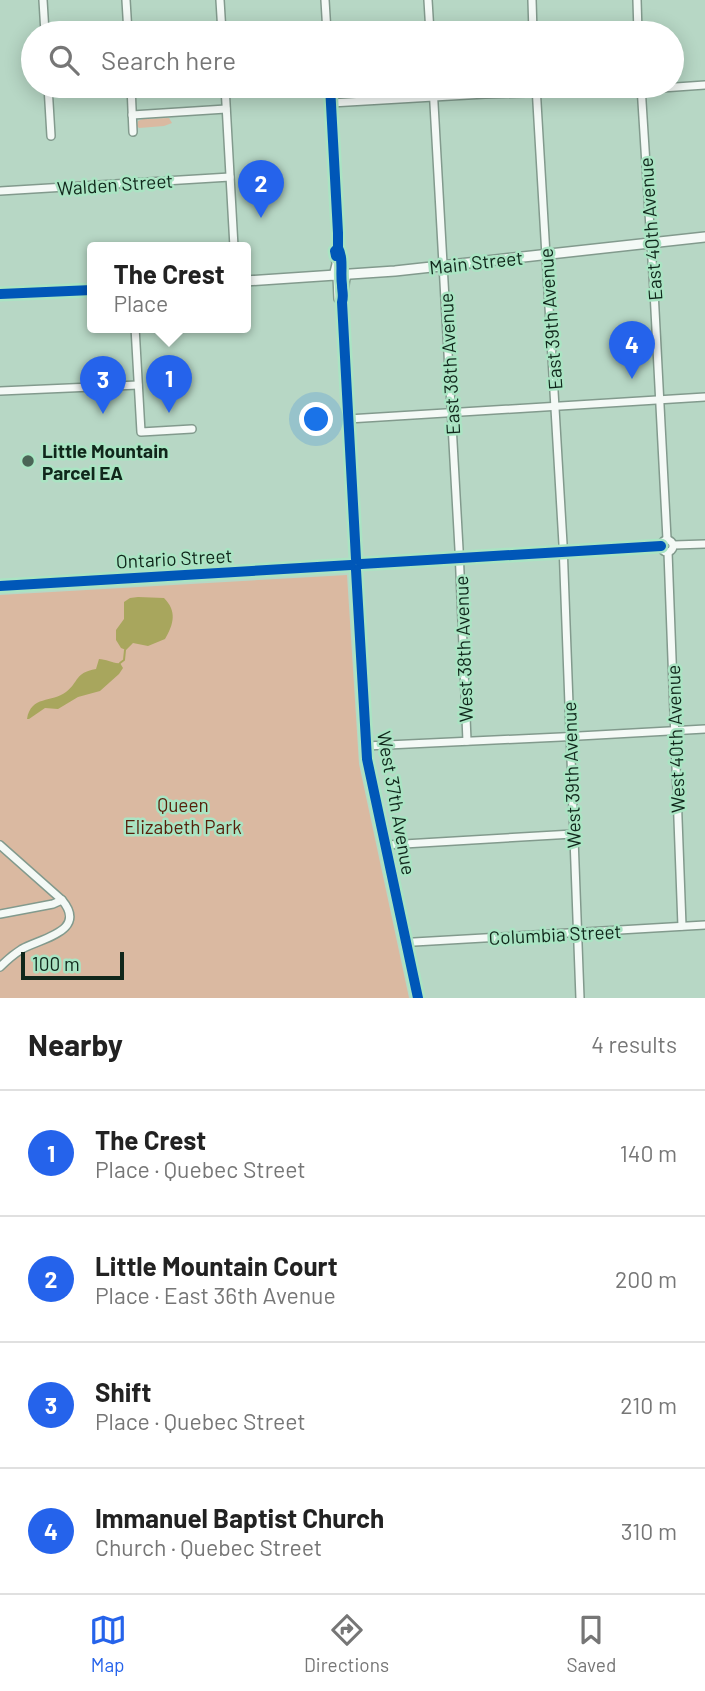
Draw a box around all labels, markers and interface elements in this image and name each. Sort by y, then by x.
search box [21,21,684,98]
icon: search [45,41,83,79]
text: Search here [101,44,236,75]
street label: East 40th Avenue [634,157,666,301]
pin: 2 [238,160,284,218]
street label: Walden Street [56,168,174,200]
popup [87,242,251,333]
street label: Main Street [428,246,524,278]
street label: East 39th Avenue [534,247,566,391]
text: The Crest [113,258,225,289]
text: Place [113,289,168,317]
street label: East 38th Avenue [434,292,464,436]
pin: 4 [609,321,655,379]
pin: 1 [146,355,192,413]
pin: 3 [80,356,126,414]
your location [299,402,333,436]
place label: Little Mountain Parcel EA [42,439,168,484]
marker: Little Mountain Parcel EA [20,453,36,469]
street label: Ontario Street [115,543,233,573]
street label: West 38th Avenue [449,575,477,723]
street label: West 40th Avenue [661,665,689,813]
street label: West 39th Avenue [557,701,585,849]
street label: West 37th Avenue [373,729,421,877]
park label: Queen Elizabeth Park [124,793,242,838]
street label: Columbia Street [488,919,622,949]
scale bar [21,949,124,981]
text: 100 m [32,952,80,975]
text: Nearby [28,1026,123,1062]
text: 4 results [591,1030,677,1058]
text: The Crest [95,1124,206,1155]
text: 1 [47,1139,55,1167]
text: 140 m [620,1139,677,1167]
text: Place · Quebec Street [95,1155,306,1183]
text: Little Mountain Court [95,1250,338,1281]
text: 2 [45,1265,57,1293]
text: 200 m [615,1265,677,1293]
text: Place · East 36th Avenue [95,1281,336,1309]
text: Shift [95,1376,151,1407]
text: 3 [45,1391,57,1419]
text: 210 m [620,1391,677,1419]
text: Place · Quebec Street [95,1407,306,1435]
text: Immanuel Baptist Church [95,1502,384,1533]
text: 4 [44,1517,58,1545]
text: 310 m [621,1517,677,1545]
text: Church · Quebec Street [95,1533,322,1561]
tab: Map [89,1611,127,1676]
tab: Directions [304,1611,389,1676]
tab: Saved [566,1611,616,1676]

